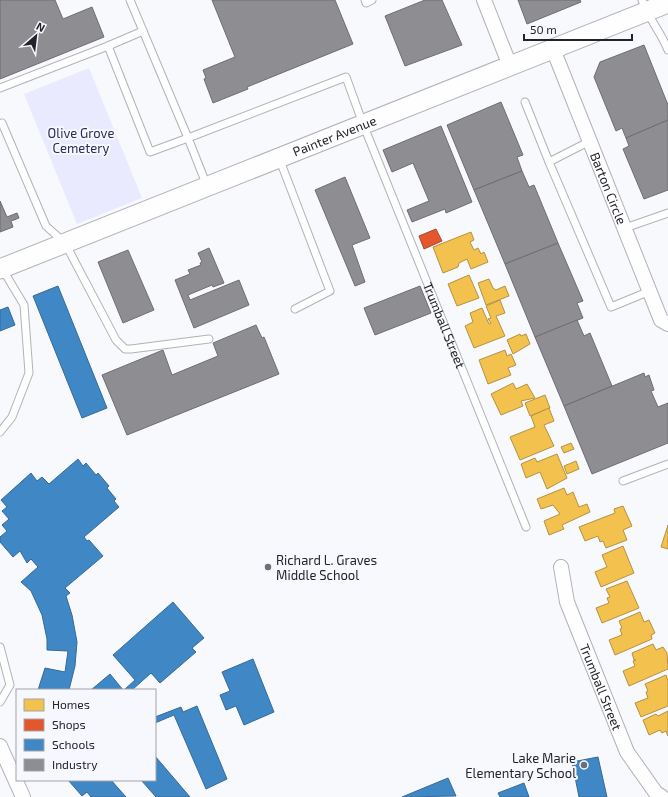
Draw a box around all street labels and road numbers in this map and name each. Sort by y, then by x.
street label: Painter Avenue [290,112,379,160]
street label: Barton Circle [587,150,630,227]
street label: Trumball Street [420,280,469,371]
street label: Trumball Street [577,642,625,732]

